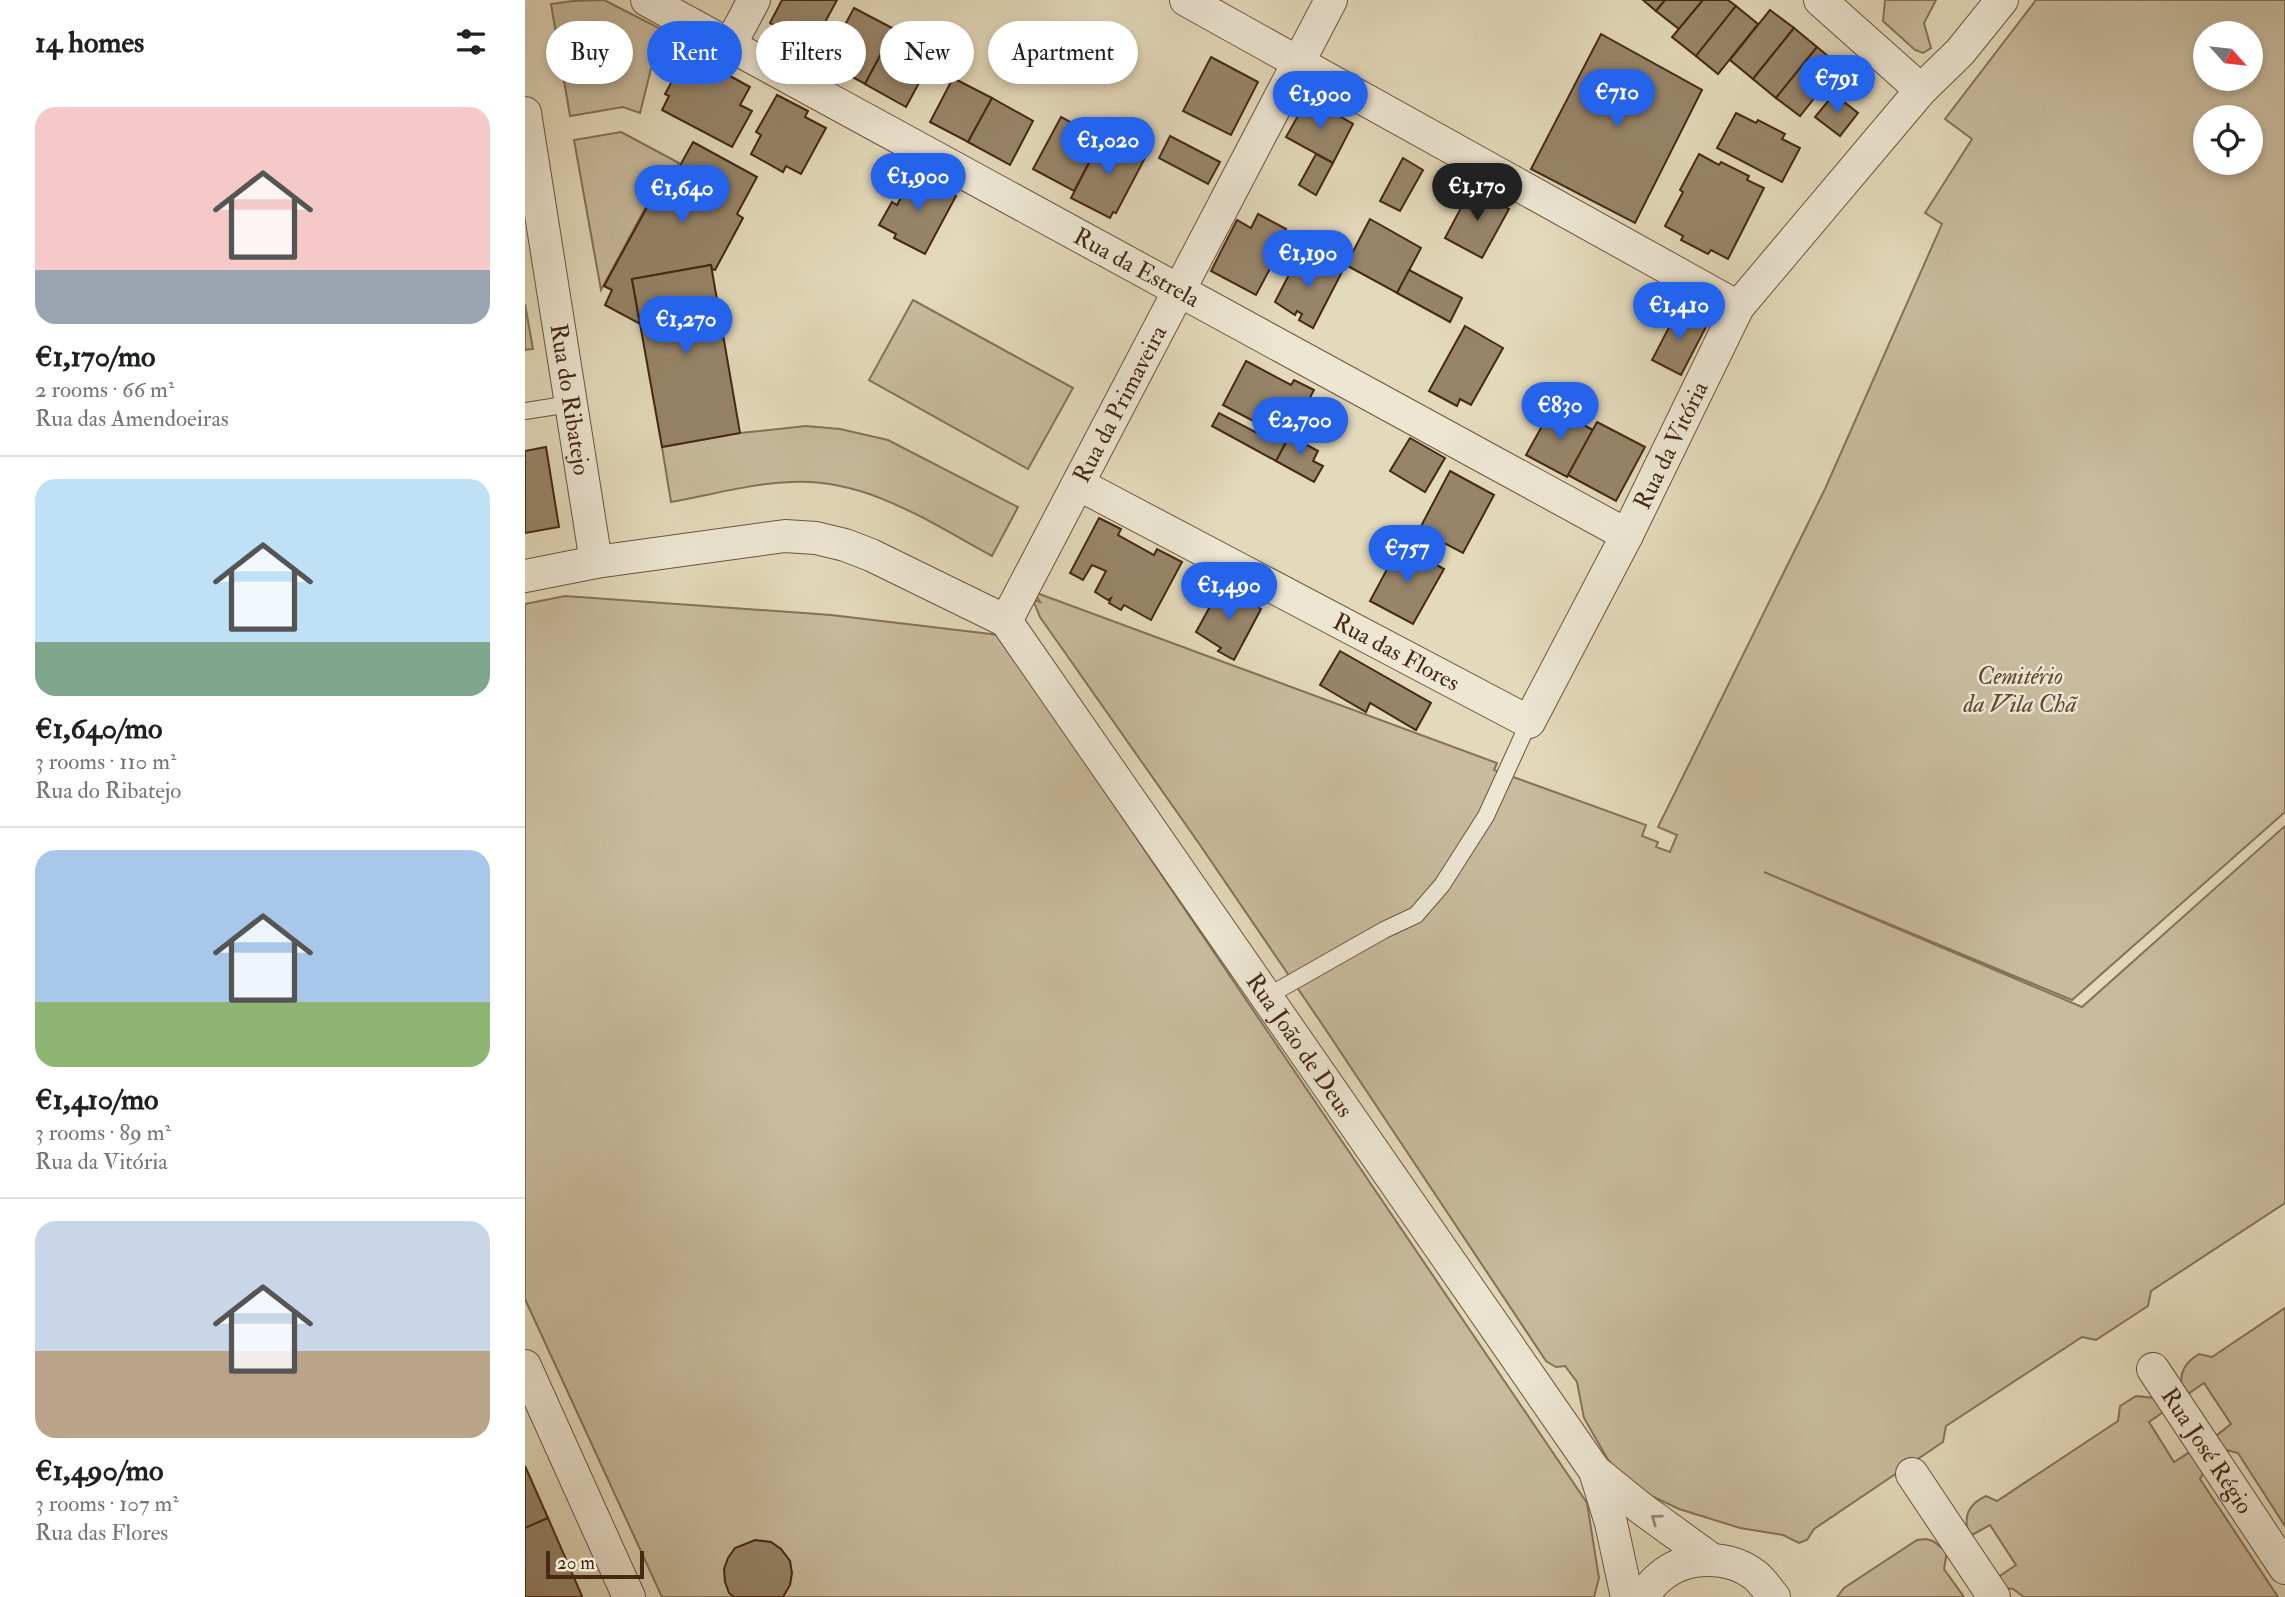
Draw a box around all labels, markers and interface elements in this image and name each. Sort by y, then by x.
chip: Buy [546,21,633,84]
chip: Rent [647,21,742,84]
chip: Filters [756,21,866,84]
chip: New [880,21,974,84]
chip: Apartment [988,21,1138,84]
north arrow [2193,21,2263,91]
map controls [2193,21,2263,175]
icon: filters [452,23,490,61]
text: 14 homes [35,24,144,61]
pin: €791 [1796,55,1878,115]
text: €791 [1815,63,1859,92]
pin: €710 [1576,69,1658,129]
pin: €1,900 [1263,72,1377,131]
text: €710 [1595,77,1639,106]
text: €1,900 [1289,79,1351,108]
button: locate [2193,105,2263,175]
pin: €1,020 [1051,118,1165,177]
text: €1,020 [1077,125,1139,154]
icon: home [200,152,326,278]
pin: €1,900 [861,154,975,213]
text: €1,900 [887,161,949,190]
pin: €1,170 [1420,164,1534,223]
pin: €1,640 [625,166,739,225]
text: €1,170 [1448,171,1506,200]
text: €1,640 [651,173,713,202]
street label: Rua da Estrela [1068,220,1206,315]
pin: €1,190 [1251,230,1365,290]
text: €1,190 [1279,238,1337,267]
pin: €1,410 [1622,282,1736,342]
text: €1,410 [1649,290,1709,319]
pin: €1,270 [629,296,743,356]
text: €1,270 [655,304,717,333]
street label: Rua da Primaveira [1066,319,1174,488]
street label: Rua do Ribatejo [543,322,598,477]
text: €1,170/mo [35,338,156,375]
text: 2 rooms · 66 m² [35,375,174,404]
street label: Rua da Vitória [1626,375,1716,514]
pin: €830 [1519,382,1601,442]
text: €830 [1538,390,1582,419]
pin: €2,700 [1243,398,1357,457]
text: Rua das Amendoeiras [35,404,229,433]
text: €2,700 [1268,405,1332,434]
icon: home [200,524,326,650]
pin: €757 [1366,526,1448,585]
text: €757 [1385,533,1429,562]
pin: €1,490 [1172,562,1286,622]
text: €1,490 [1197,570,1261,599]
street label: Rua das Flores [1328,606,1465,698]
park label: Cemitério da Vila Chã [1962,661,2078,720]
text: €1,640/mo [35,710,162,747]
text: 3 rooms · 110 m² [35,747,176,776]
text: Rua do Ribatejo [35,776,181,805]
icon: home [200,895,326,1021]
street label: Rua João de Deus [1239,967,1361,1123]
text: €1,410/mo [35,1081,159,1118]
text: 3 rooms · 89 m² [35,1118,171,1147]
text: Rua da Vitória [35,1147,168,1176]
icon: home [200,1266,326,1392]
street label: Rua José Régio [2154,1382,2260,1520]
text: €1,490/mo [35,1452,163,1489]
text: 3 rooms · 107 m² [35,1489,179,1518]
one-way arrow [1651,1515,1664,1527]
text: Rua das Flores [35,1518,168,1547]
scale bar [546,1548,644,1580]
text: 20 m [557,1551,595,1575]

